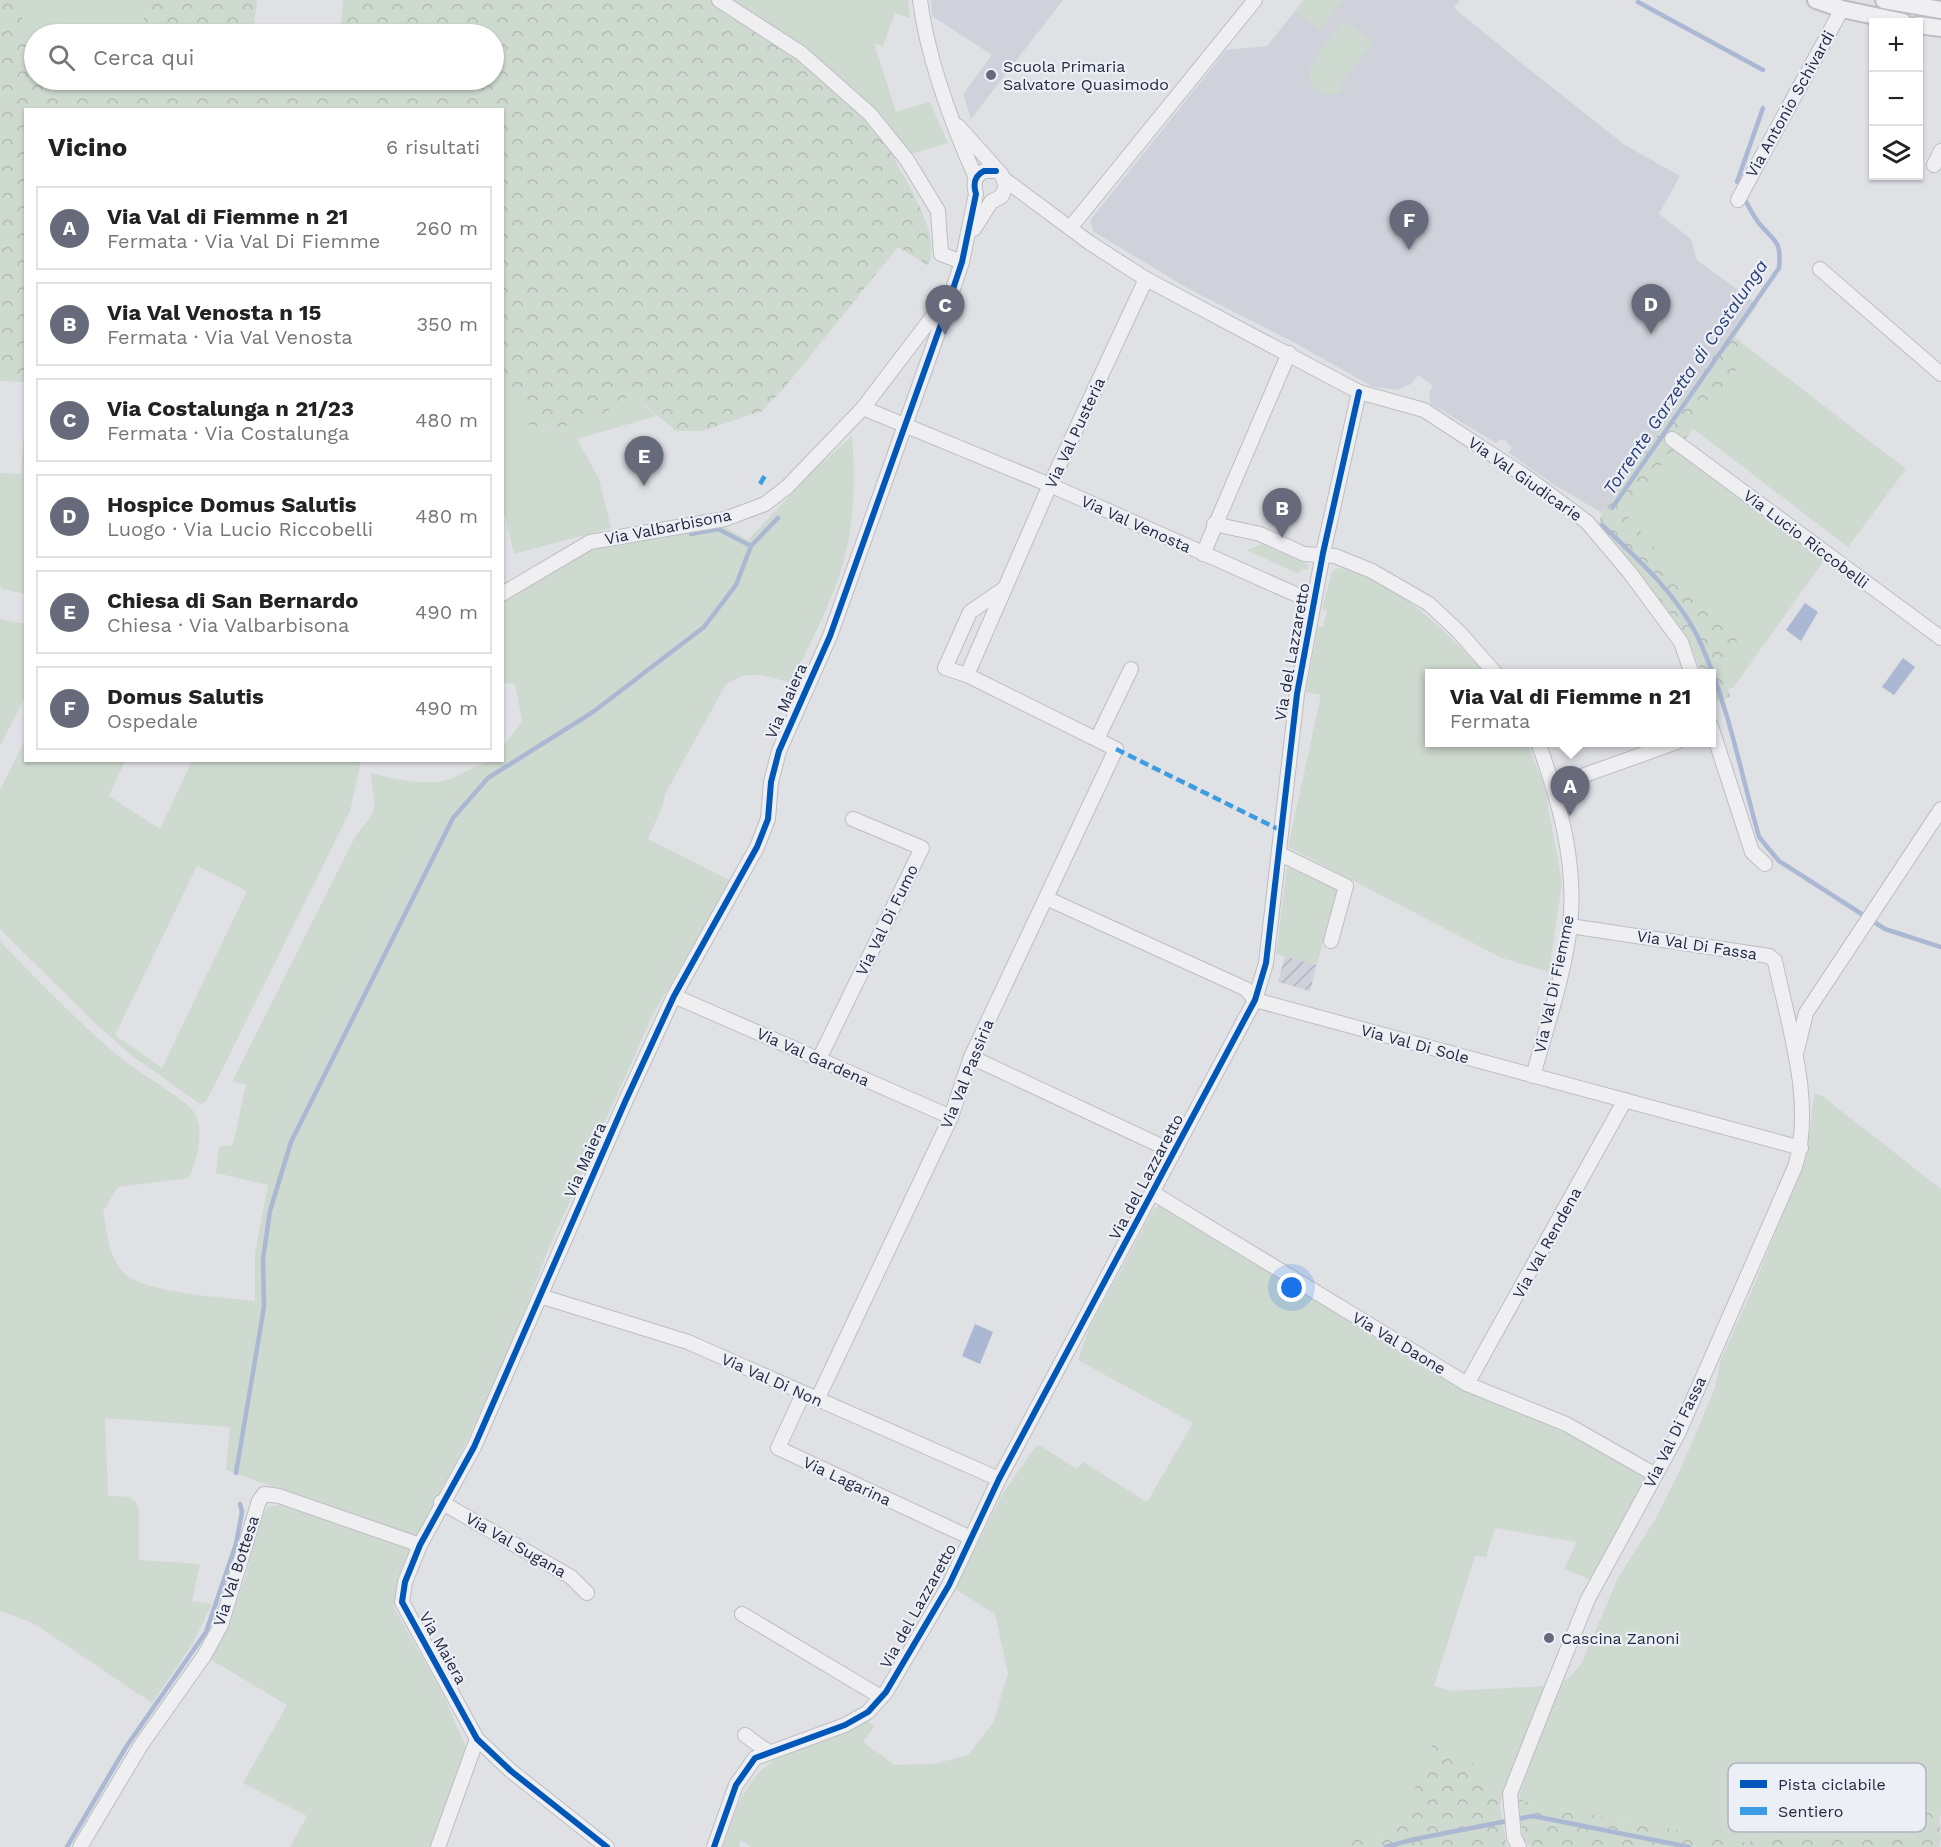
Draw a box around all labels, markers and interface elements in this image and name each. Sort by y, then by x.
map controls [1869,18,1923,180]
button: + [1869,18,1923,72]
search box [24,24,504,90]
street label: Via Antonio Schivardi [1742,27,1838,181]
icon: search [45,41,78,74]
text: Cerca qui [93,45,194,70]
place label: Scuola Primaria Salvatore Quasimodo [1003,57,1169,94]
marker: Scuola Primaria Salvatore Quasimodo [984,68,998,82]
button: − [1869,72,1923,126]
button: layers [1869,126,1923,180]
text: Vicino [48,132,127,162]
text: 6 risultati [386,135,480,159]
pin: F [1390,200,1428,250]
text: Via Val di Fiemme n 21 [107,204,348,229]
text: A [63,216,76,240]
text: 260 m [416,216,478,240]
text: Fermata · Via Val Di Fiemme [107,229,380,253]
water label: Torrente Garzetta di Costalunga [1598,256,1772,498]
pin: D [1632,284,1670,334]
pin: C [926,286,964,335]
text: Via Val Venosta n 15 [107,300,321,325]
text: B [63,312,76,336]
text: 350 m [416,312,478,336]
text: Fermata · Via Val Venosta [107,325,353,349]
street label: Via Val Pusteria [1041,374,1109,492]
text: Via Costalunga n 21/23 [107,396,354,421]
text: C [63,408,76,432]
text: 480 m [415,408,478,432]
text: Fermata · Via Costalunga [107,421,349,445]
street label: Via Val Giudicarie [1464,433,1586,525]
pin: E [624,436,664,486]
street label: Via Lucio Riccobelli [1740,486,1872,592]
pin: B [1262,488,1302,538]
street label: Via Val Venosta [1078,491,1194,557]
text: Hospice Domus Salutis [107,492,357,517]
text: D [62,504,77,528]
text: 480 m [415,504,478,528]
street label: Via Valbarbisona [603,505,733,549]
text: Luogo · Via Lucio Riccobelli [107,517,373,541]
street label: Via del Lazzaretto [1271,581,1313,723]
text: Chiesa di San Bernardo [107,588,359,613]
text: E [63,600,76,624]
text: 490 m [415,600,478,624]
text: Chiesa · Via Valbarbisona [107,613,349,637]
street label: Via Maiera [761,660,811,742]
popup [1425,669,1716,747]
text: Domus Salutis [107,684,264,709]
text: Via Val di Fiemme n 21 [1450,684,1691,709]
text: F [63,696,76,720]
text: 490 m [415,696,478,720]
text: Ospedale [107,709,198,733]
text: Fermata [1450,709,1530,733]
pin: A [1550,766,1590,816]
street label: Via Val Di Fumo [852,861,922,979]
street label: Via Val Di Fiemme [1530,913,1578,1055]
street label: Via Val Di Fassa [1635,926,1759,964]
street label: Via Val Passiria [936,1017,998,1131]
street label: Via Val Di Sole [1359,1020,1471,1068]
street label: Via Val Gardena [754,1024,872,1090]
street label: Via del Lazzaretto [1105,1111,1187,1243]
street label: Via Maiera [560,1119,610,1201]
street label: Via Val Rendena [1509,1184,1585,1302]
your location [1277,1273,1306,1302]
street label: Via Val Daone [1349,1308,1449,1378]
street label: Via Val Di Non [718,1349,826,1411]
street label: Via Val Di Fassa [1640,1373,1710,1491]
street label: Via Lagarina [800,1452,894,1510]
street label: Via Val Sugana [462,1509,570,1581]
street label: Via Val Bottesa [209,1513,263,1629]
street label: Via del Lazzaretto [876,1540,960,1672]
street label: Via Maiera [415,1608,471,1688]
place label: Cascina Zanoni [1561,1629,1680,1648]
marker: Cascina Zanoni [1542,1631,1556,1645]
legend [1728,1763,1926,1832]
text: Pista ciclabile [1778,1775,1886,1794]
text: Sentiero [1778,1802,1843,1821]

